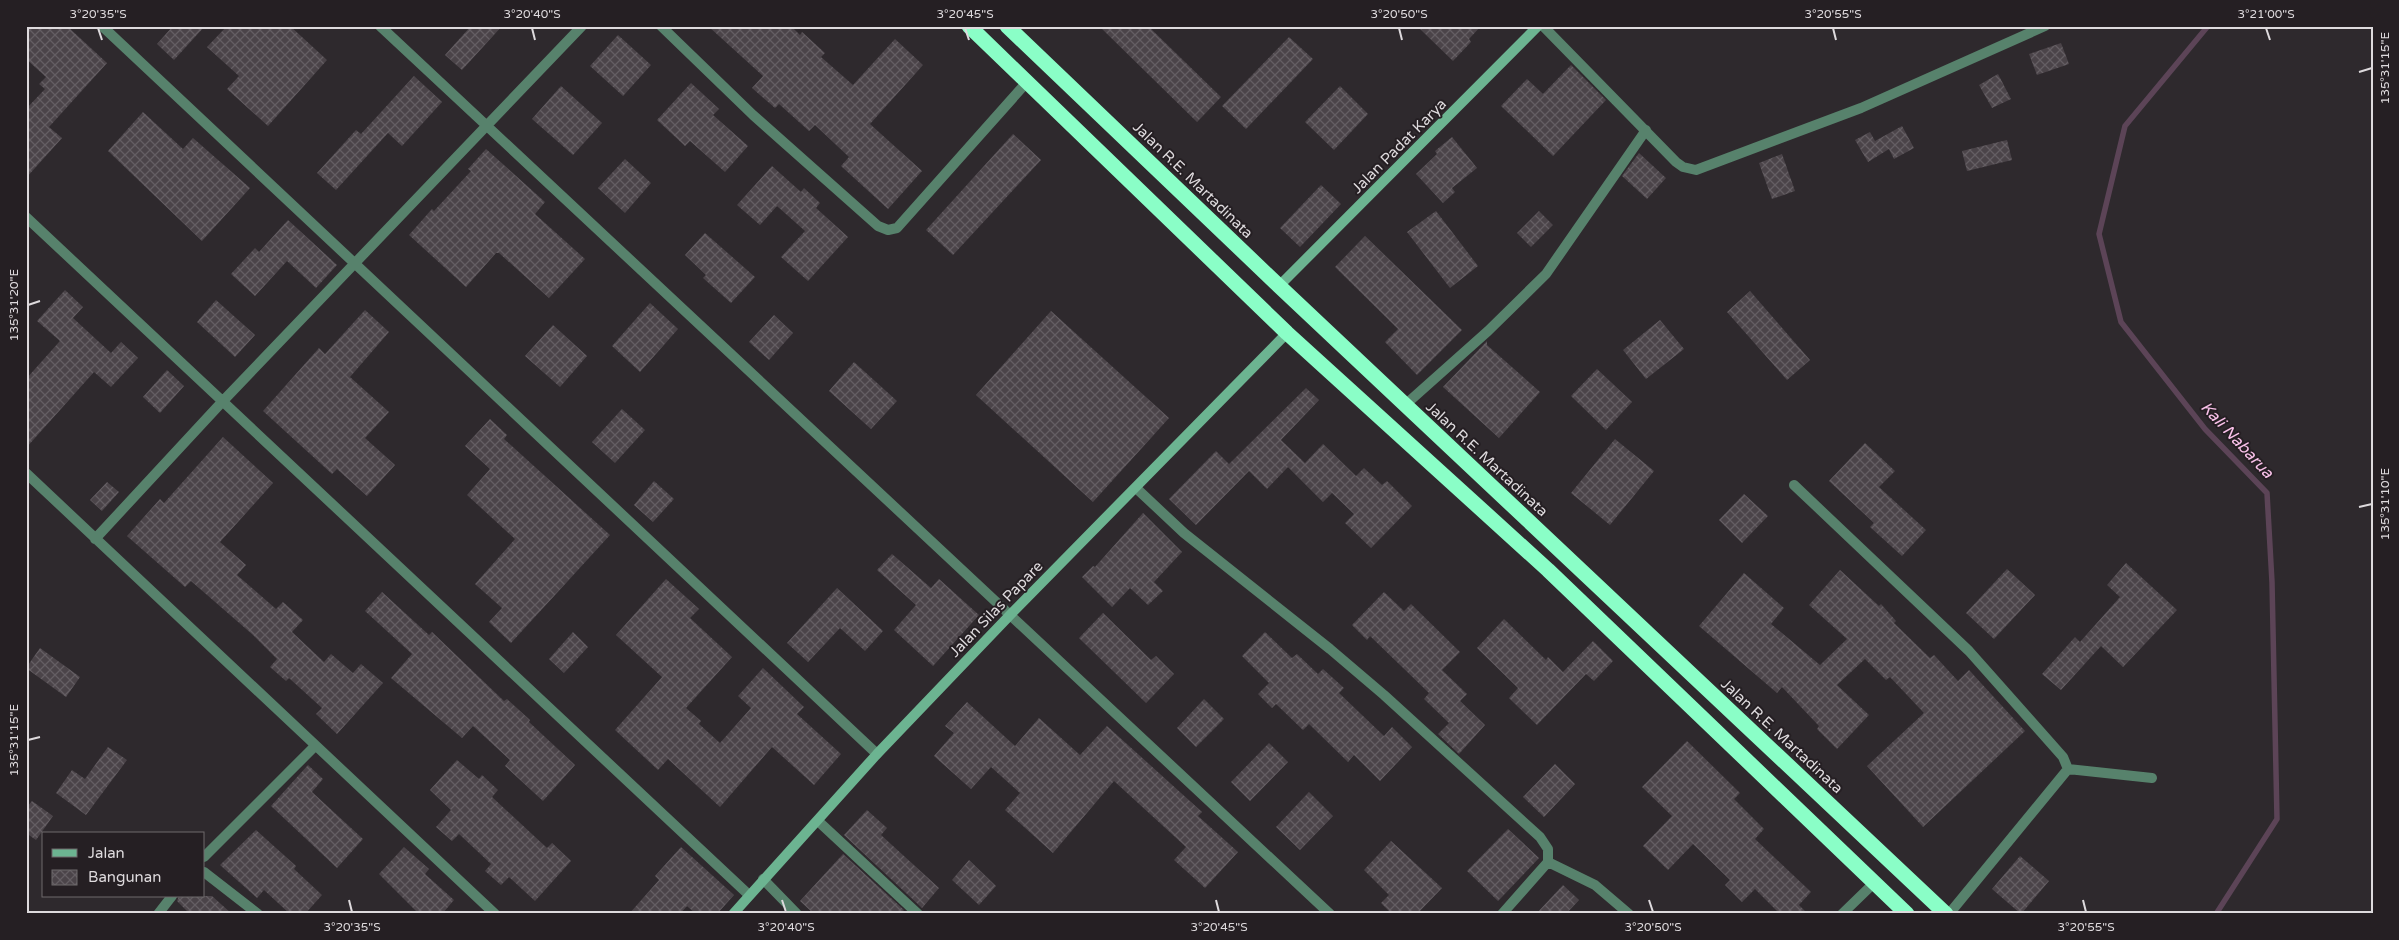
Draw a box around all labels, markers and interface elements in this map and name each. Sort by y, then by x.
text: 3°20'35"S [69,7,127,21]
text: 3°20'40"S [503,7,561,21]
text: 3°20'45"S [936,7,994,21]
text: 3°20'50"S [1370,7,1428,21]
text: 3°20'55"S [1804,7,1862,21]
text: 3°21'00"S [2237,7,2295,21]
text: 135°31'15"E [2378,32,2392,104]
street label: Jalan Padat Karya [1348,95,1450,197]
street label: Jalan R.E. Martadinata [1129,118,1257,242]
text: 135°31'20"E [7,269,21,341]
water label: Kali Nabarua [2196,397,2278,483]
street label: Jalan R.E. Martadinata [1422,398,1552,520]
text: 135°31'10"E [2378,468,2392,540]
street label: Jalan Silas Papare [945,557,1047,661]
street label: Jalan R.E. Martadinata [1717,675,1847,797]
text: 135°31'15"E [7,704,21,776]
legend [42,832,205,898]
text: Jalan [88,844,125,862]
text: Bangunan [88,868,161,886]
text: 3°20'35"S [323,920,381,934]
text: 3°20'40"S [757,920,815,934]
text: 3°20'45"S [1190,920,1248,934]
text: 3°20'50"S [1624,920,1682,934]
text: 3°20'55"S [2057,920,2115,934]

